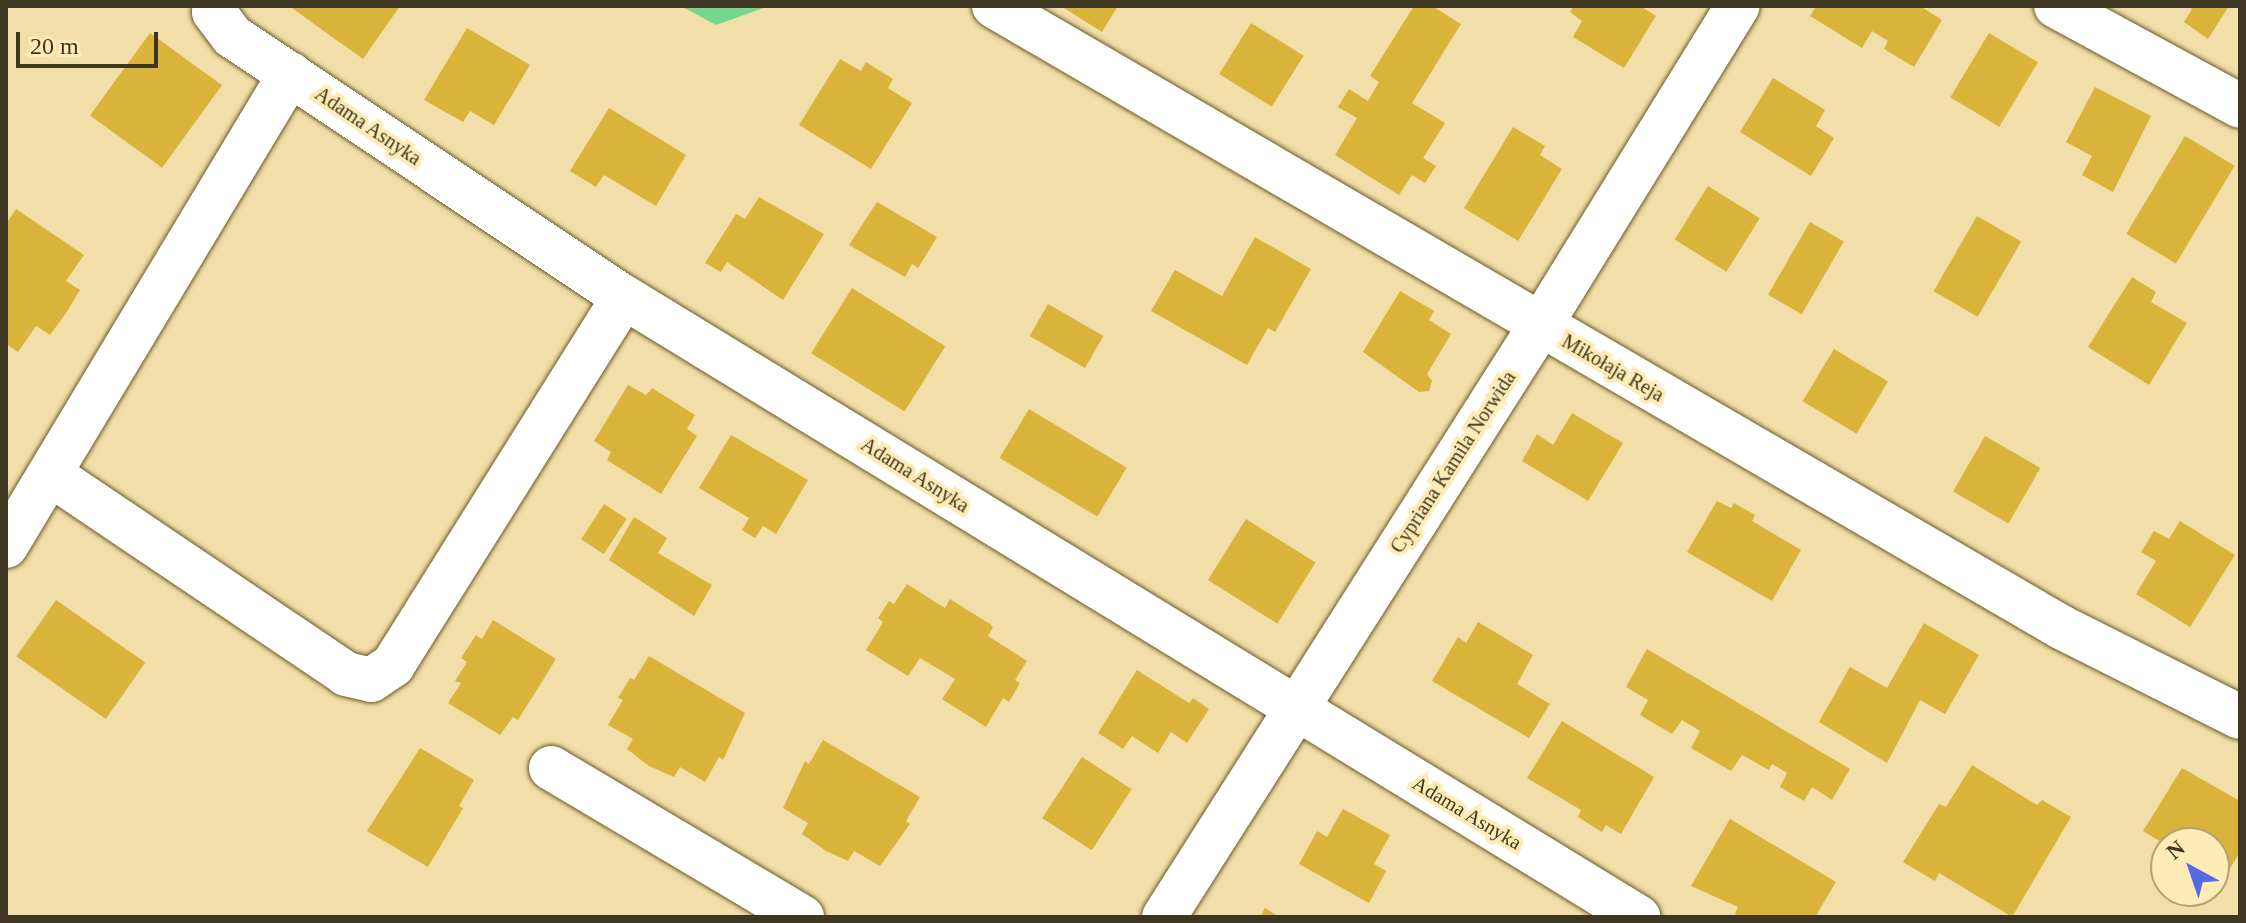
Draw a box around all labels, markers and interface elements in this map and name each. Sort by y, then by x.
scale bar [20,16,162,66]
text: 20 m [30,33,79,59]
street label: Adama Asnyka [310,81,426,171]
street label: Mikołaja Reja [1558,329,1668,407]
street label: Cypriana Kamila Norwida [1385,366,1521,558]
street label: Adama Asnyka [856,432,974,518]
street label: Adama Asnyka [1408,771,1526,855]
north arrow [2150,827,2230,907]
text: N [2161,835,2190,864]

